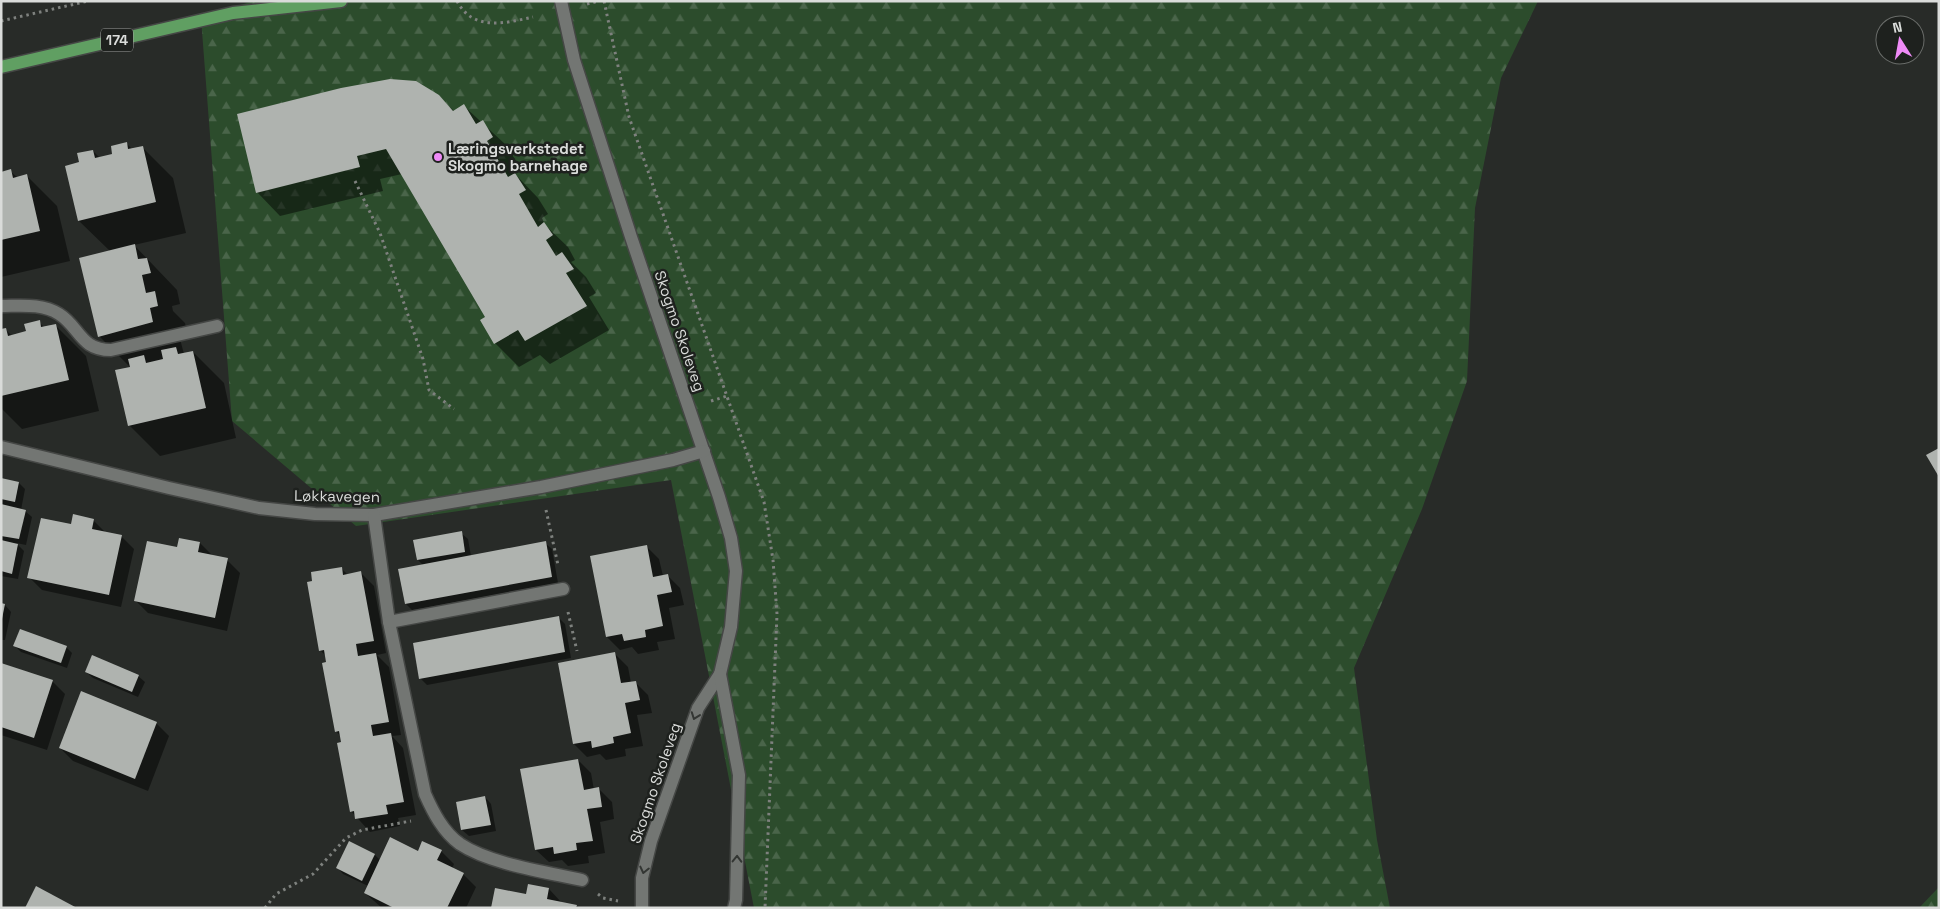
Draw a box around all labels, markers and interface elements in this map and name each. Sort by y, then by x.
north arrow [1875,15,1925,65]
text: N [1891,18,1904,37]
road number: 174 [101,28,133,52]
place label: Læringsverkstedet Skogmo barnehage [448,139,588,175]
marker: Læringsverkstedet Skogmo barnehage [432,151,444,163]
street label: Skogmo Skoleveg [650,268,710,394]
street label: Løkkavegen [294,486,380,506]
one-way arrow [691,711,701,720]
street label: Skogmo Skoleveg [625,720,685,846]
one-way arrow [732,855,742,863]
one-way arrow [639,866,650,875]

